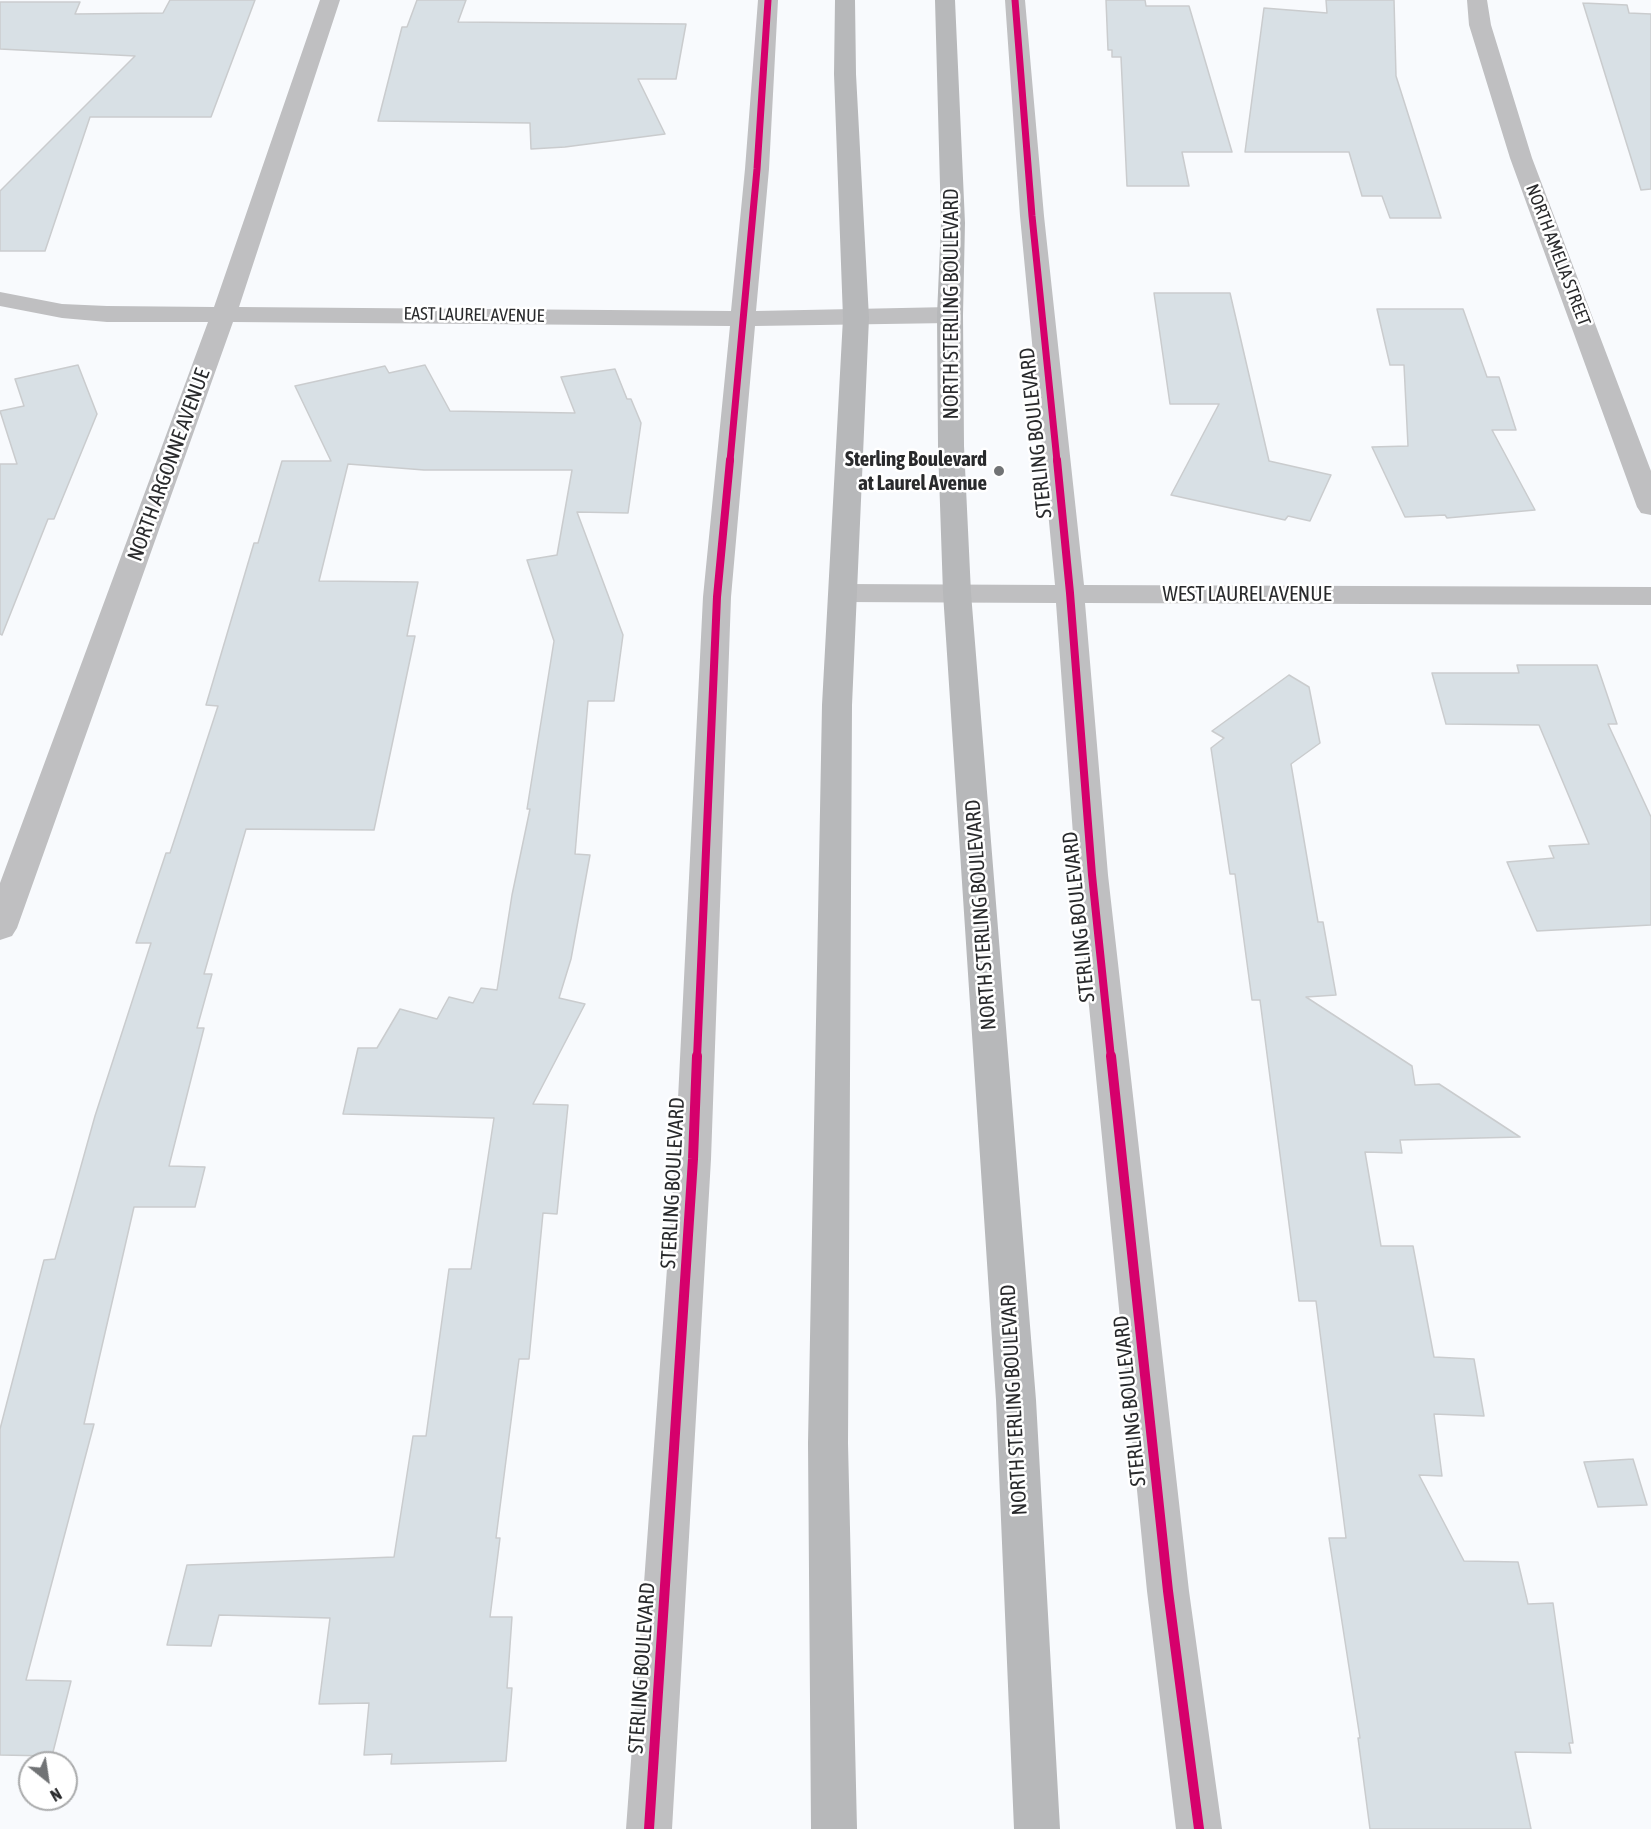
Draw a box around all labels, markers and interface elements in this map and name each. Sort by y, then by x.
street label: NORTH AMELIA STREET [1521,181,1595,329]
street label: NORTH STERLING BOULEVARD [938,189,964,419]
street label: EAST LAUREL AVENUE [403,303,545,327]
street label: STERLING BOULEVARD [1015,346,1057,520]
street label: NORTH ARGONNE AVENUE [122,365,216,565]
place label: Sterling Boulevard at Laurel Avenue [845,446,987,496]
marker: Sterling Boulevard at Laurel Avenue [992,464,1006,478]
street label: WEST LAUREL AVENUE [1162,581,1332,607]
street label: NORTH STERLING BOULEVARD [960,799,1002,1031]
street label: STERLING BOULEVARD [1058,830,1100,1004]
street label: STERLING BOULEVARD [656,1097,690,1269]
street label: NORTH STERLING BOULEVARD [995,1284,1033,1516]
street label: STERLING BOULEVARD [1109,1314,1151,1488]
street label: STERLING BOULEVARD [623,1582,661,1754]
north arrow [18,1751,78,1811]
text: N [47,1785,65,1805]

